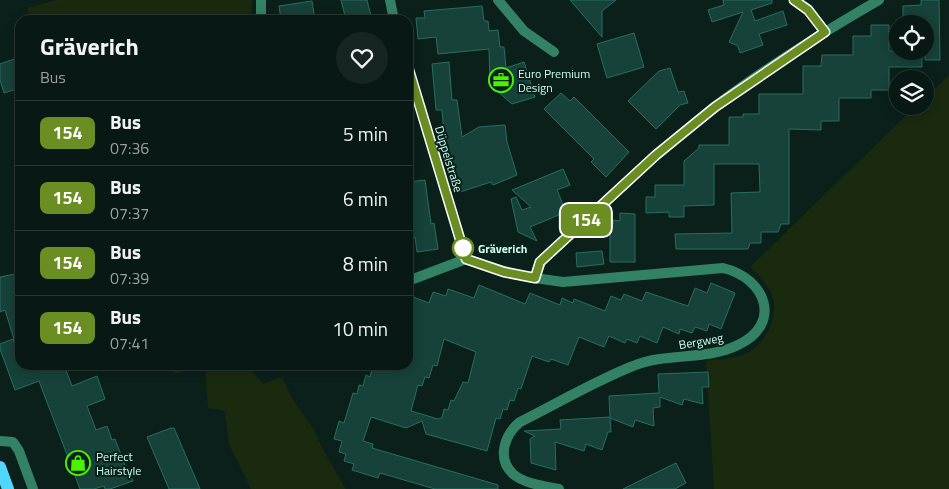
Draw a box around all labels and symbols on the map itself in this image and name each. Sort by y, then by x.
place label: Euro Premium Design [518,64,590,97]
office icon: Euro Premium Design [488,67,514,93]
street label: Düppelstraße [430,123,468,195]
line badge: 154 [557,204,615,236]
marker: Gräverich [452,237,474,259]
place label: Gräverich [478,239,527,258]
street label: Bergweg [677,328,725,354]
place label: Perfect Hairstyle [96,447,141,480]
shop icon: Perfect Hairstyle [65,450,91,476]

